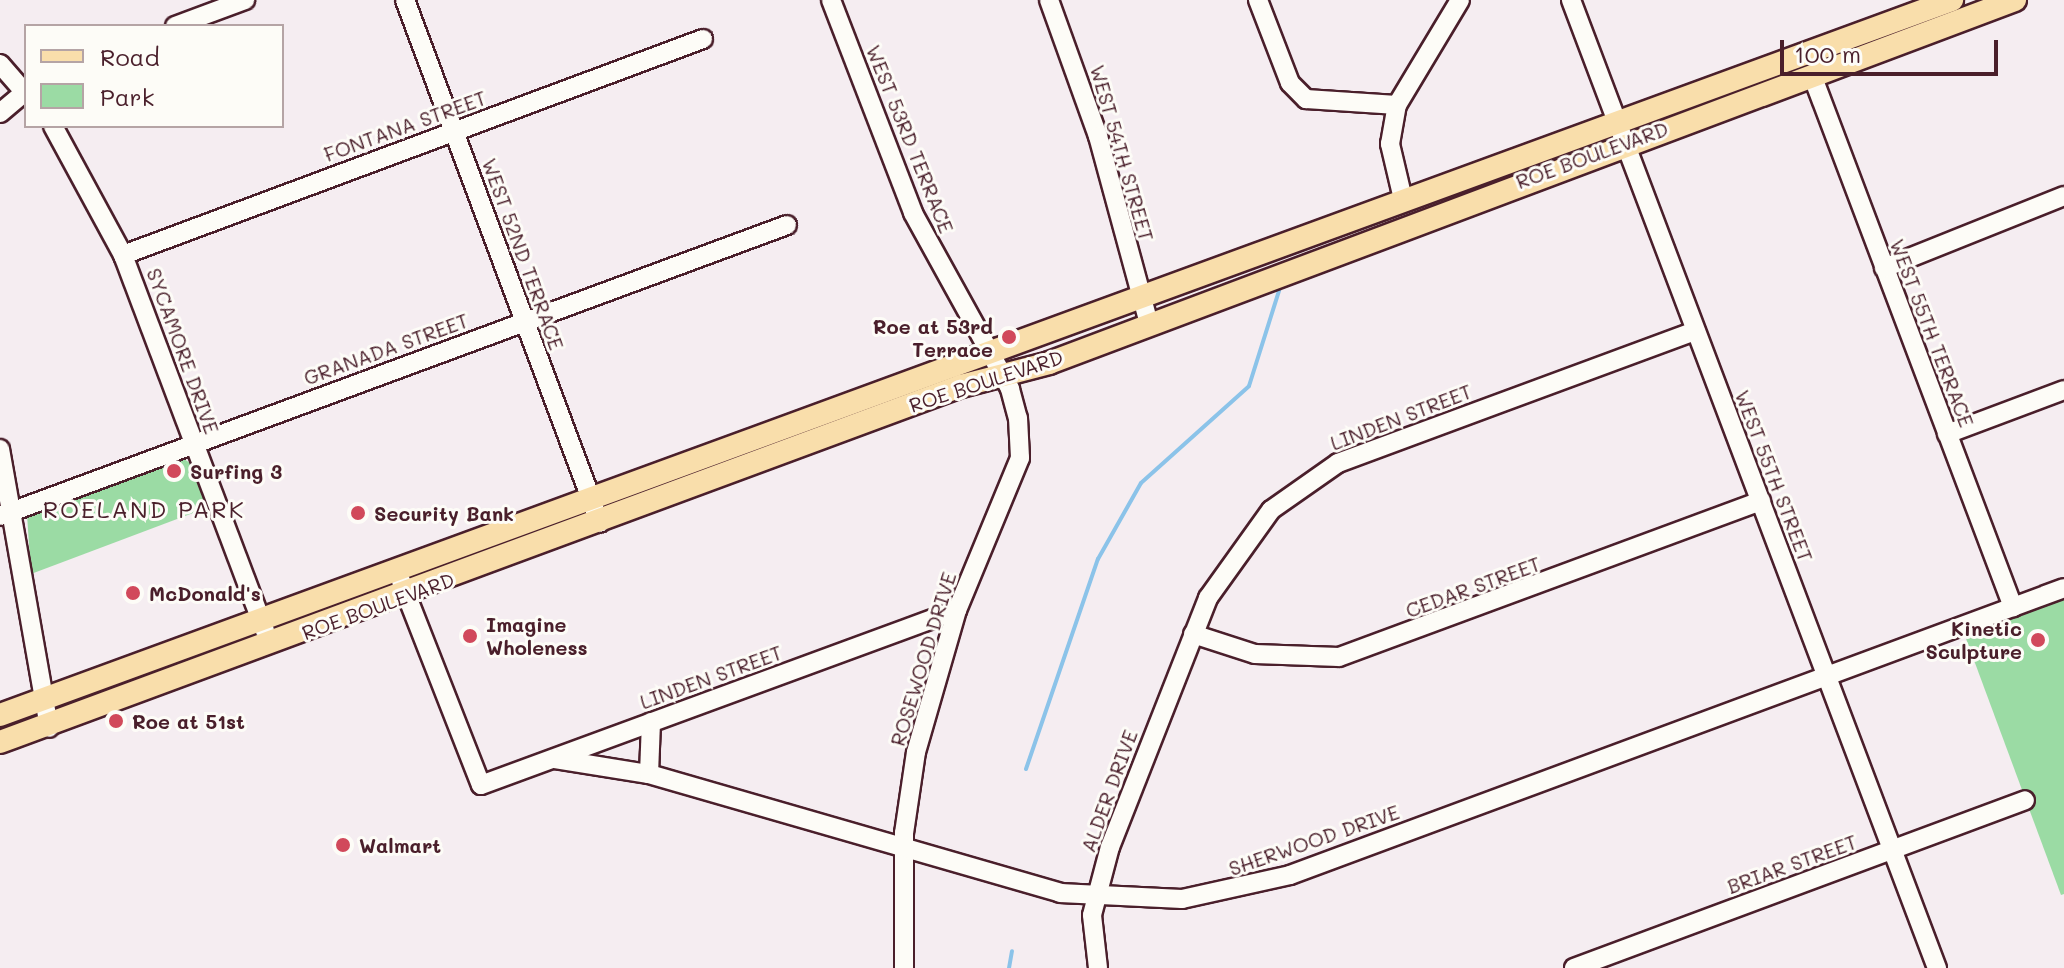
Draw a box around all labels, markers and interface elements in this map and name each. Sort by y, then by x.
legend [24,24,284,128]
scale bar [1784,24,2002,74]
text: 100 m [1794,38,1861,69]
text: Road [100,41,160,72]
street label: WEST 53RD TERRACE [861,41,959,237]
street label: WEST 54TH STREET [1085,62,1159,244]
text: Park [100,81,154,112]
street label: FONTANA STREET [321,85,489,167]
street label: ROE BOULEVARD [1513,116,1671,194]
street label: WEST 52ND TERRACE [477,155,569,353]
street label: WEST 55TH TERRACE [1885,236,1979,430]
street label: SYCAMORE DRIVE [142,265,224,437]
street label: GRANADA STREET [300,308,472,390]
place label: Roe at 53rd Terrace [873,314,993,361]
marker: Roe at 53rd Terrace [1000,328,1018,346]
street label: ROE BOULEVARD [906,345,1066,417]
street label: LINDEN STREET [1327,379,1475,455]
street label: WEST 55TH STREET [1730,387,1818,565]
place label: Surfing 3 [190,459,282,483]
marker: Surfing 3 [165,462,183,480]
district label: ROELAND PARK [43,495,245,523]
place label: Security Bank [374,501,514,525]
marker: Security Bank [349,504,367,522]
street label: CEDAR STREET [1402,551,1544,623]
street label: ROE BOULEVARD [299,567,457,645]
street label: ROSEWOOD DRIVE [885,569,961,749]
place label: McDonald's [149,581,261,605]
marker: McDonald's [124,584,142,602]
place label: Imagine Wholeness [486,612,588,659]
place label: Kinetic Sculpture [1925,616,2022,663]
marker: Imagine Wholeness [461,627,479,645]
marker: Kinetic Sculpture [2029,631,2047,649]
street label: LINDEN STREET [637,640,785,714]
place label: Roe at 51st [132,709,245,733]
marker: Roe at 51st [107,712,125,730]
street label: ALDER DRIVE [1076,727,1142,855]
street label: SHERWOOD DRIVE [1226,800,1402,880]
street label: BRIAR STREET [1724,829,1860,899]
place label: Walmart [359,833,441,857]
marker: Walmart [334,836,352,854]

